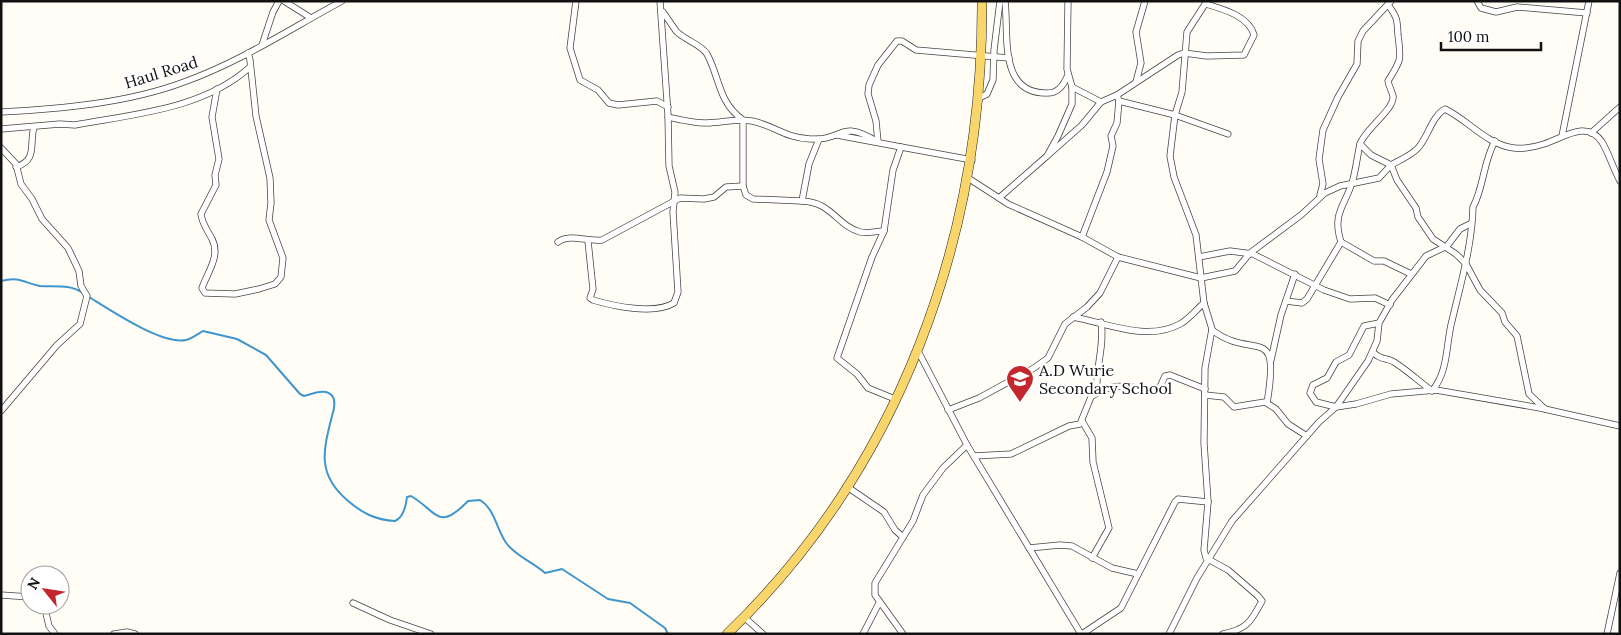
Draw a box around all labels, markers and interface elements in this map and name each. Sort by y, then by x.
scale bar [1441,20,1541,52]
text: 100 m [1448,27,1489,46]
street label: Haul Road [122,51,201,93]
place label: A.D Wurie Secondary School [1038,360,1172,398]
school or university icon: A.D Wurie Secondary School [1005,364,1035,403]
north arrow [20,565,70,615]
text: N [23,574,44,593]

